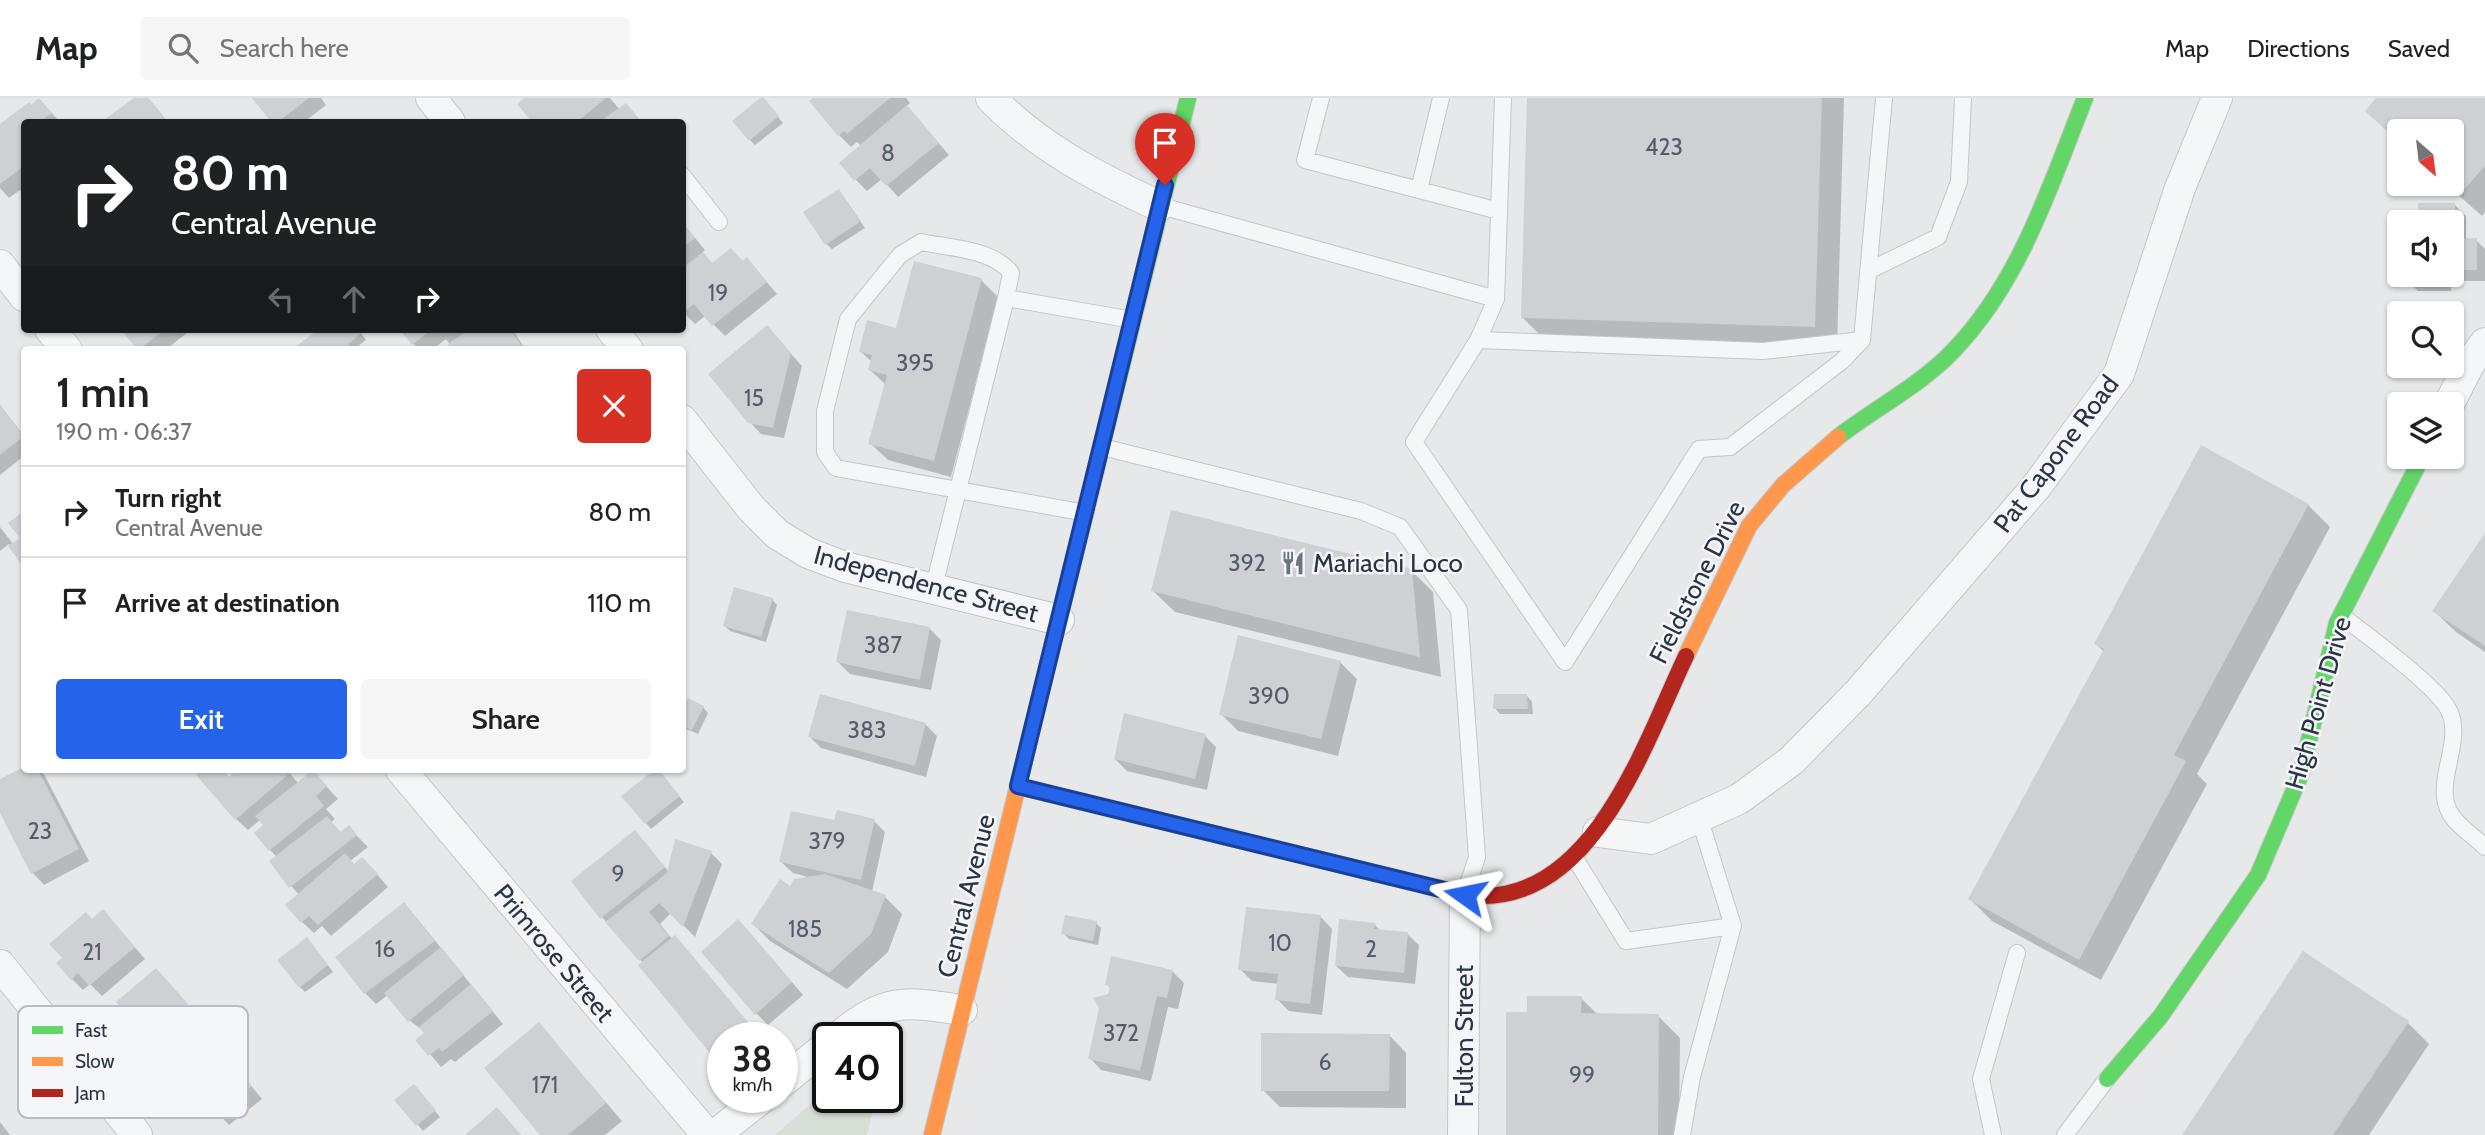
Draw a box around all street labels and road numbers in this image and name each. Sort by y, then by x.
street label: Pat Capone Road [1986,369,2126,539]
street label: Fieldstone Drive [1642,495,1752,669]
street label: Independence Street [810,539,1042,629]
street label: High Point Drive [2278,613,2358,793]
street label: Central Avenue [930,811,1002,981]
street label: Primrose Street [487,878,621,1029]
street label: Fulton Street [1448,965,1480,1107]

